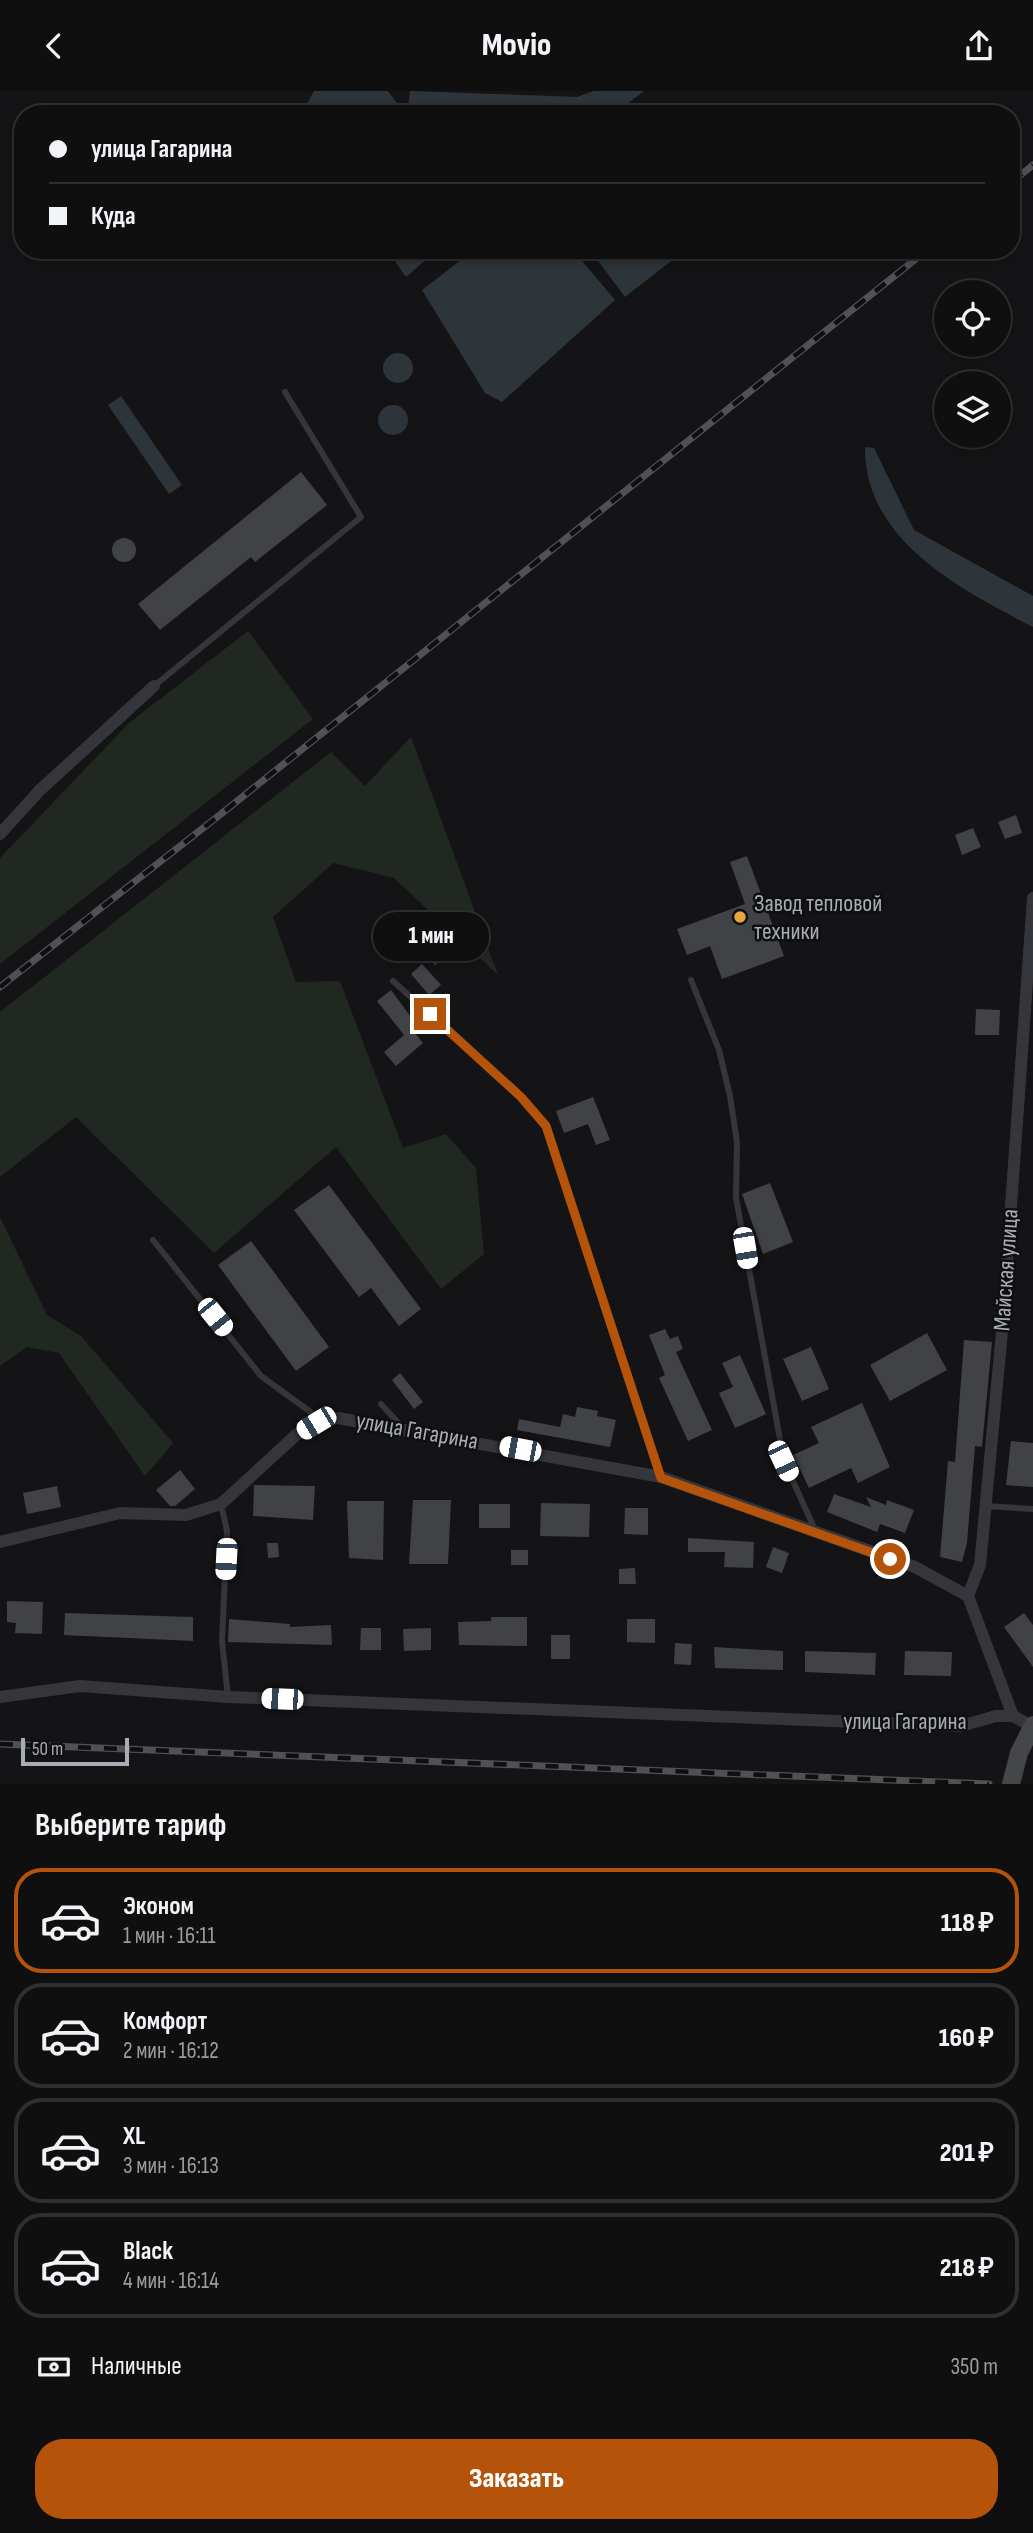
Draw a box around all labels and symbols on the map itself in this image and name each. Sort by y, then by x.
place label: Завод тепловой техники [754,889,882,946]
marker: Завод тепловой техники [732,909,748,925]
callout: 1 мин [372,913,488,961]
route end [414,998,446,1030]
street label: Майская улица [987,1208,1025,1332]
car [732,1225,759,1271]
car [194,1294,237,1340]
car [293,1403,340,1443]
street label: улица Гагарина [354,1406,480,1456]
car [498,1435,543,1463]
car [765,1438,802,1484]
car [215,1537,238,1581]
route start [874,1543,906,1575]
car [261,1688,304,1710]
street label: улица Гагарина [843,1707,967,1736]
scale bar [21,1735,130,1767]

